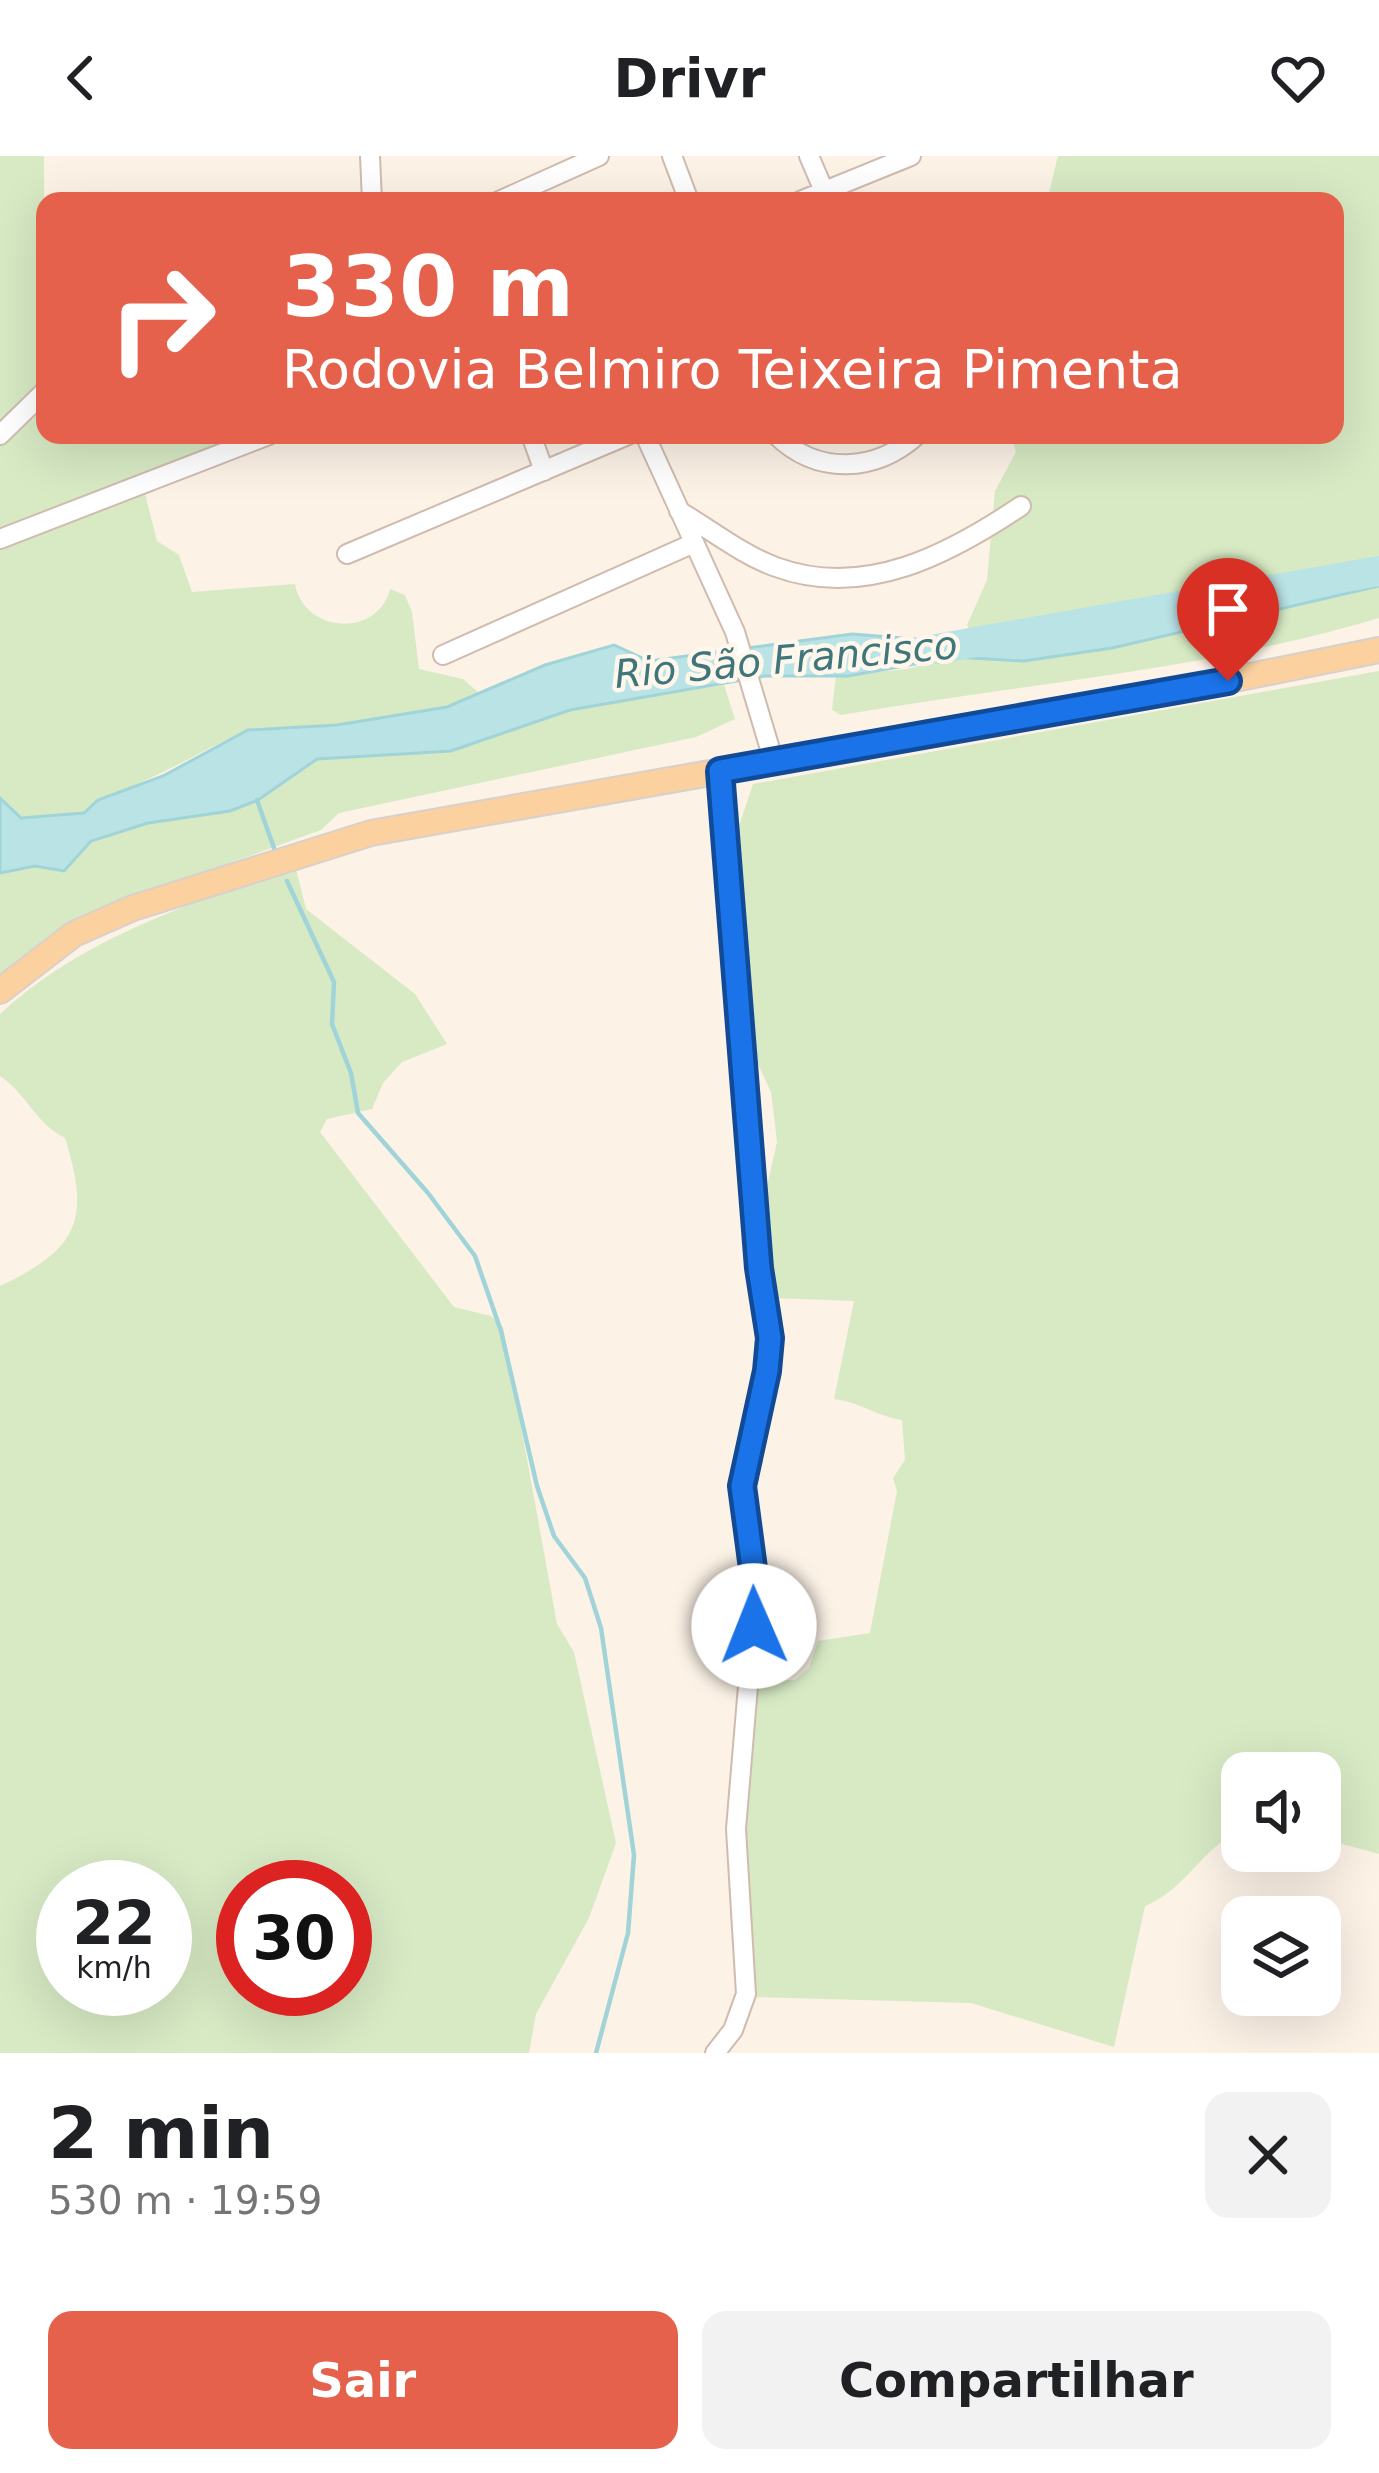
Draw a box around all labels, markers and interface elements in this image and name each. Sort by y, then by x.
icon: back [48,45,114,111]
icon: heart [1265,45,1331,111]
text: Drivr [614,47,765,110]
text: 330 m [282,238,574,336]
icon: right [84,240,240,396]
text: Rodovia Belmiro Teixeira Pimenta [282,338,1182,401]
pin [1177,558,1279,681]
icon: arrive [1195,576,1261,642]
water label: Rio São Francisco [613,622,959,697]
position arrow [691,1563,817,1689]
map controls [1221,1752,1341,2016]
button: sound [1221,1752,1341,1872]
speed limit sign: 30 [216,1860,372,2016]
text: 22 [72,1888,156,1958]
button: layers [1221,1896,1341,2016]
text: km/h [76,1950,152,1985]
text: 2 min [48,2091,274,2175]
button: close [1205,2092,1331,2218]
text: 530 m · 19:59 [48,2178,322,2223]
button: Sair [48,2311,678,2449]
button: Compartilhar [702,2311,1331,2449]

